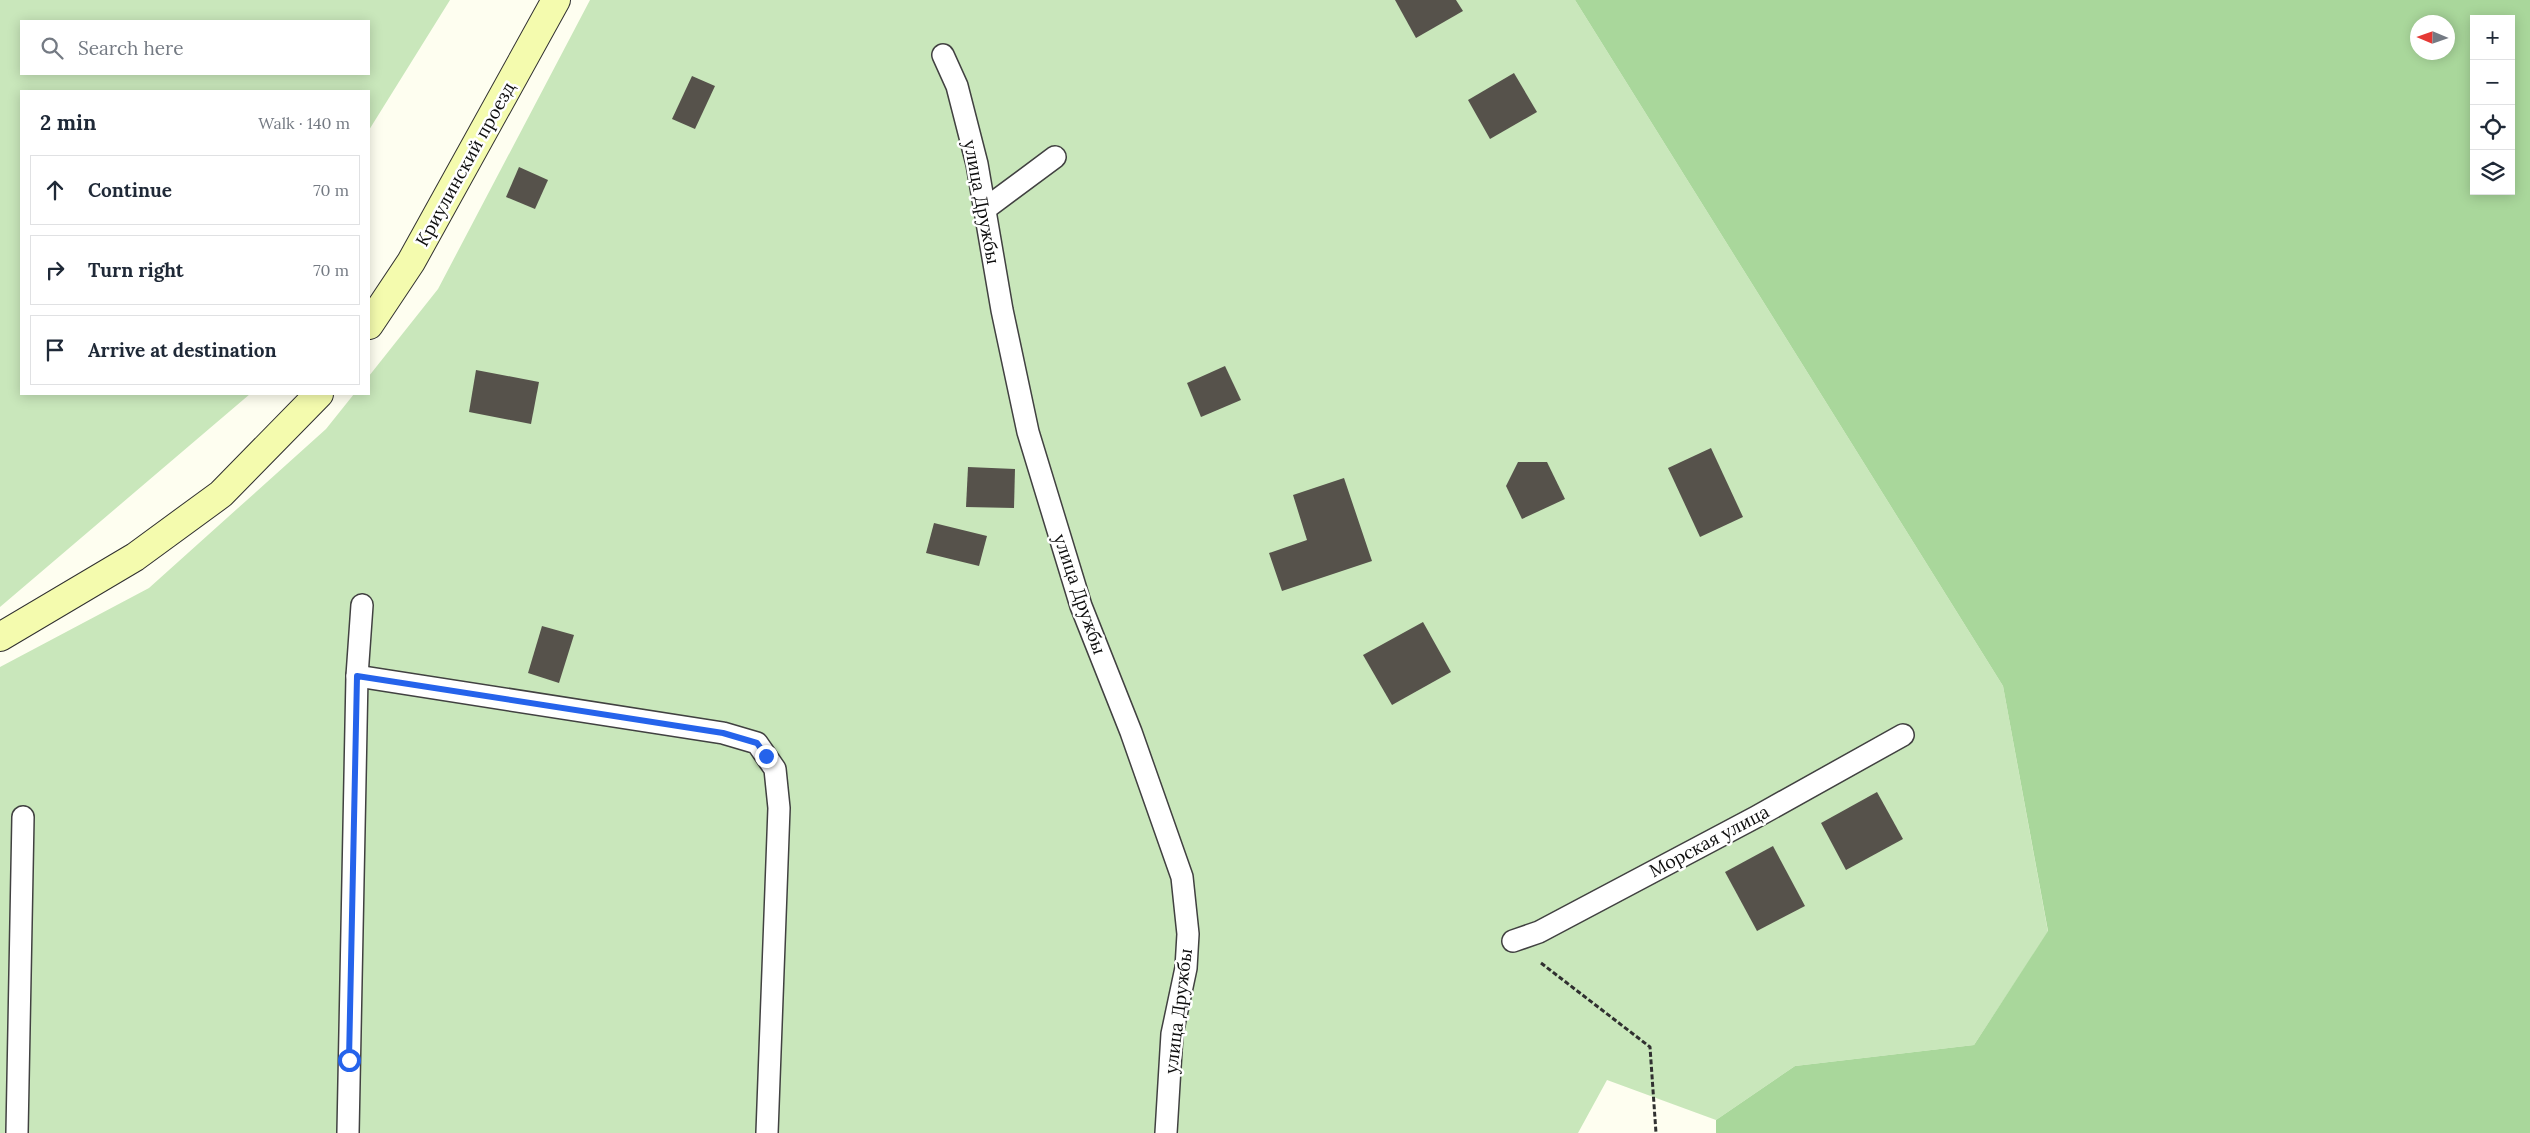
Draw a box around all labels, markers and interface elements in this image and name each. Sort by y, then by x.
north arrow [2410,15,2455,60]
map controls [2470,15,2515,195]
button: + [2470,15,2515,60]
search box [20,20,370,75]
icon: search [38,34,66,62]
text: Search here [78,36,184,60]
button: − [2470,60,2515,105]
street label: Криулинский проезд [410,77,520,250]
button: locate [2470,105,2515,150]
text: 2 min [40,109,96,136]
text: Walk · 140 m [258,113,350,133]
street label: улица Дружбы [959,138,1005,266]
button: layers [2470,150,2515,195]
icon: ahead [41,176,69,204]
text: Continue [88,178,172,202]
text: 70 m [313,180,349,200]
icon: right [41,256,69,284]
text: Turn right [88,258,184,282]
text: 70 m [313,260,349,280]
icon: arrive [41,336,69,364]
text: Arrive at destination [88,338,277,362]
street label: улица Дружбы [1049,531,1111,657]
route end [755,745,778,768]
street label: Морская улица [1645,800,1773,882]
street label: улица Дружбы [1159,947,1197,1075]
route start [338,1049,361,1072]

